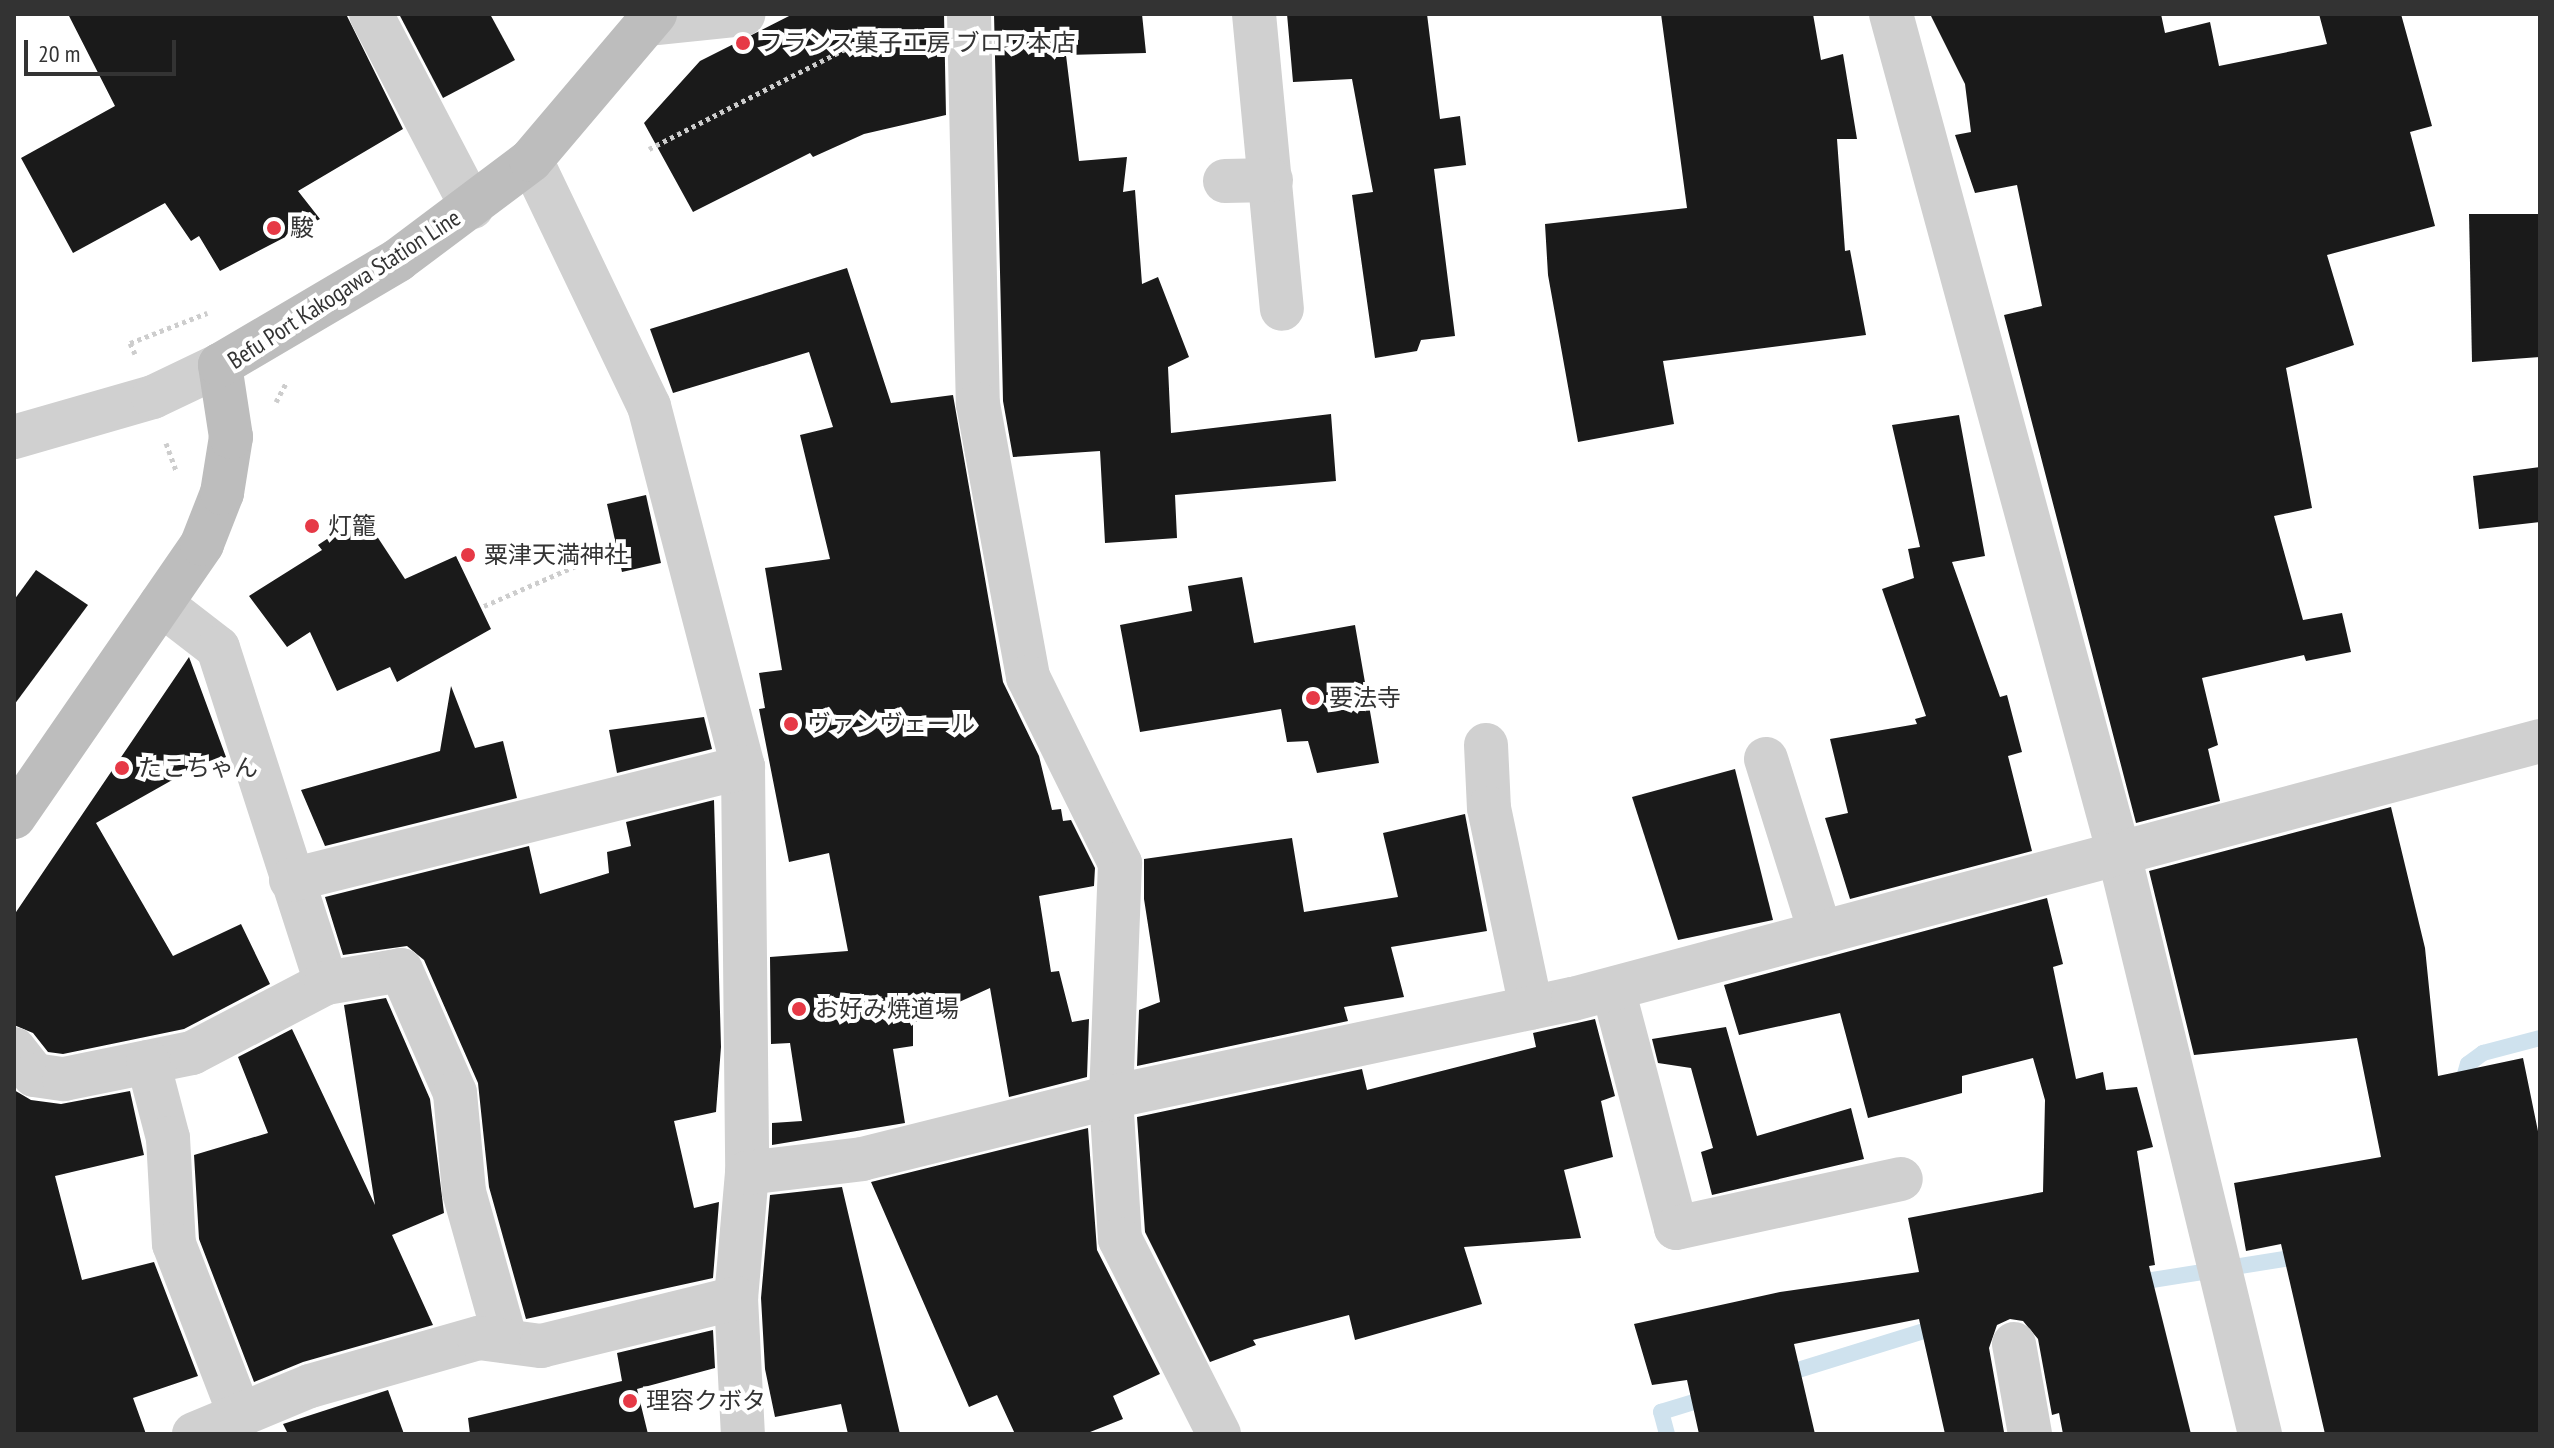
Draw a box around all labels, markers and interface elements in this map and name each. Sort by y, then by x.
scale bar [28,24,180,74]
place label: フランス菓子工房 ブロワ本店 [759,29,1076,57]
marker: フランス菓子工房 ブロワ本店 [734,34,752,52]
text: 20 m [38,38,80,69]
street label: Befu Port Kakogawa Station Line [222,203,466,375]
place label: 駿 [290,214,314,242]
marker: 駿 [265,219,283,237]
place label: 灯籠 [328,512,376,540]
marker: 灯籠 [303,517,321,535]
place label: 粟津天満神社 [484,541,628,569]
marker: 粟津天満神社 [459,546,477,564]
place label: 要法寺 [1329,684,1401,712]
marker: 要法寺 [1304,689,1322,707]
place label: ヴァンヴェール [807,710,975,738]
marker: ヴァンヴェール [782,715,800,733]
place label: たこちゃん [138,754,258,782]
marker: たこちゃん [113,759,131,777]
place label: お好み焼道場 [815,995,959,1023]
marker: お好み焼道場 [790,1000,808,1018]
place label: 理容クボタ [646,1387,766,1415]
marker: 理容クボタ [621,1392,639,1410]

